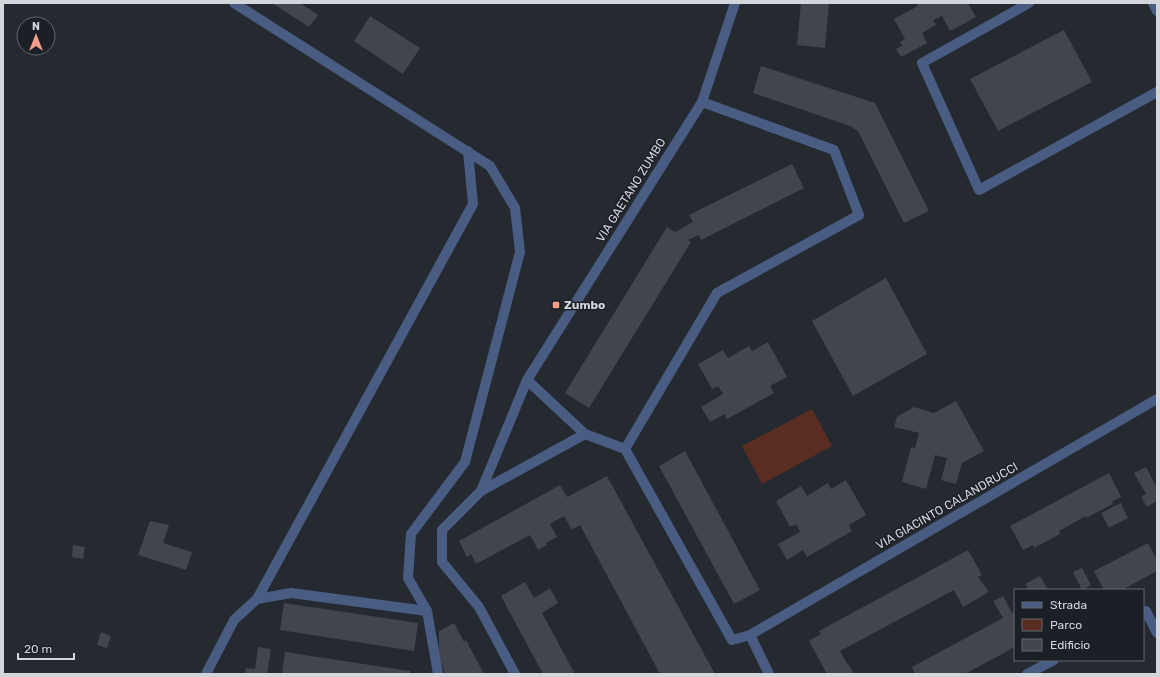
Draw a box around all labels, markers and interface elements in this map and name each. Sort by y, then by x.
north arrow [16,16,56,56]
text: N [32,20,40,33]
street label: VIA GAETANO ZUMBO [593,135,669,245]
place label: Zumbo [564,298,605,312]
marker: Zumbo [551,300,561,310]
street label: VIA GIACINTO CALANDRUCCI [874,460,1020,552]
legend [1014,589,1144,661]
text: Strada [1050,598,1087,612]
text: Parco [1050,618,1082,632]
scale bar [18,635,74,661]
text: Edificio [1050,638,1090,652]
text: 20 m [24,642,52,656]

